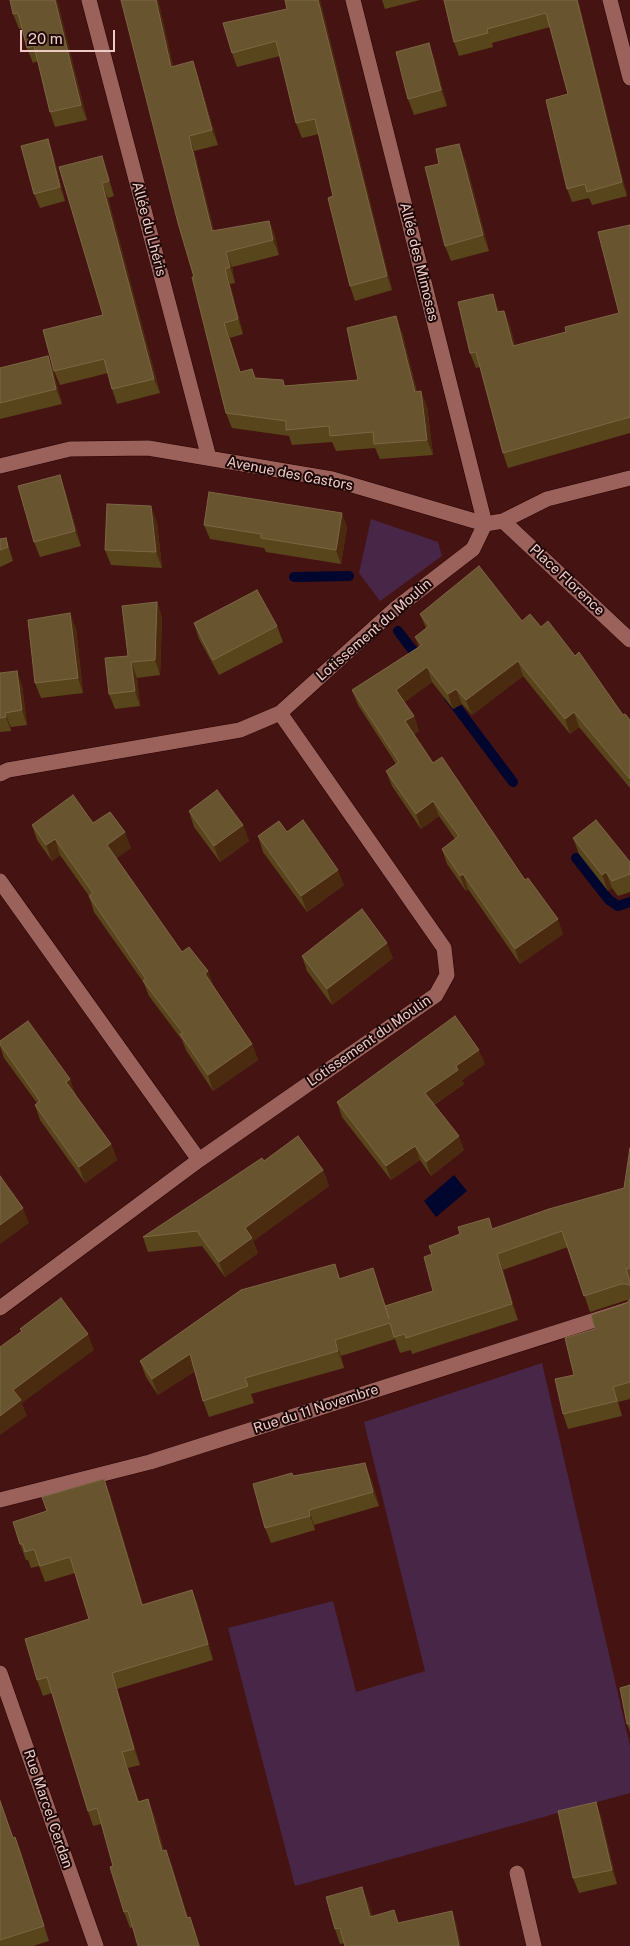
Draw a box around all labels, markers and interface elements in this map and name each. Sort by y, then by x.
scale bar [22,20,118,52]
text: 20 m [28,30,63,47]
street label: Allée du Lhéris [128,180,170,278]
street label: Allée des Mimosas [396,201,442,323]
street label: Avenue des Castors [226,454,354,494]
street label: Place Florence [526,541,608,619]
street label: Lotissement du Moulin [313,575,435,685]
street label: Lotissement du Moulin [304,992,434,1090]
street label: Rue du 11 Novembre [251,1381,381,1437]
street label: Rue Marcel Cerdan [20,1747,76,1871]

